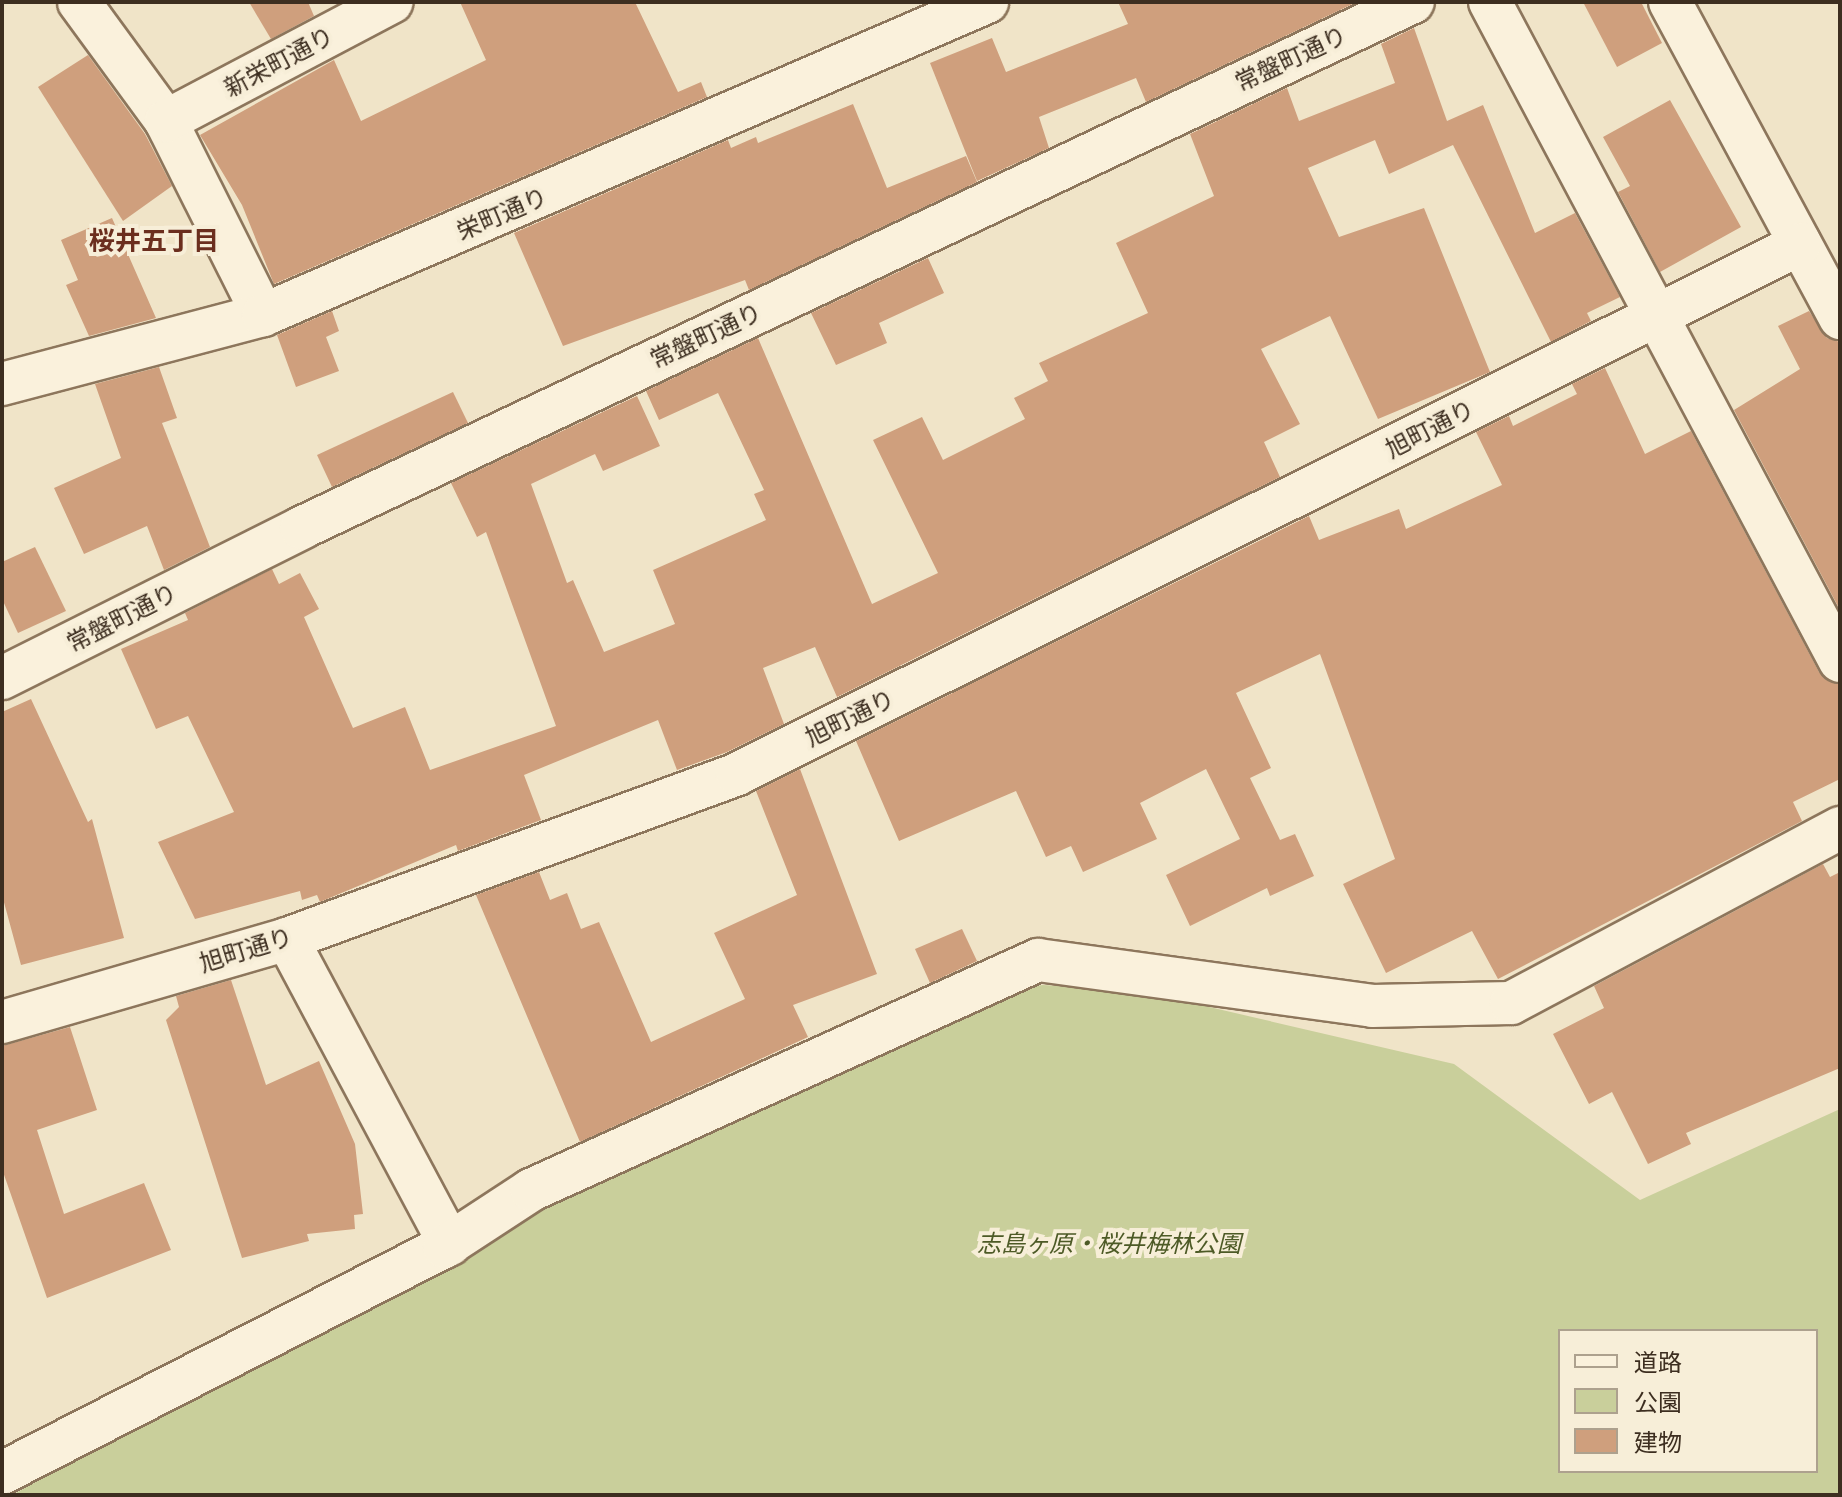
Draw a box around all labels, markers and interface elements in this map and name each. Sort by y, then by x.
street label: 新栄町通り [219,21,339,103]
street label: 常盤町通り [1231,21,1351,97]
street label: 栄町通り [452,182,552,246]
district label: 桜井五丁目 [89,226,219,258]
street label: 常盤町通り [646,298,766,374]
street label: 旭町通り [1381,394,1479,464]
street label: 常盤町通り [62,578,182,658]
street label: 旭町通り [801,684,899,752]
street label: 旭町通り [196,922,296,978]
park label: 志島ヶ原・桜井梅林公園 [977,1230,1241,1258]
legend [1558,1329,1818,1473]
text: 道路 [1634,1346,1682,1379]
text: 公園 [1634,1386,1682,1419]
text: 建物 [1634,1426,1682,1459]

